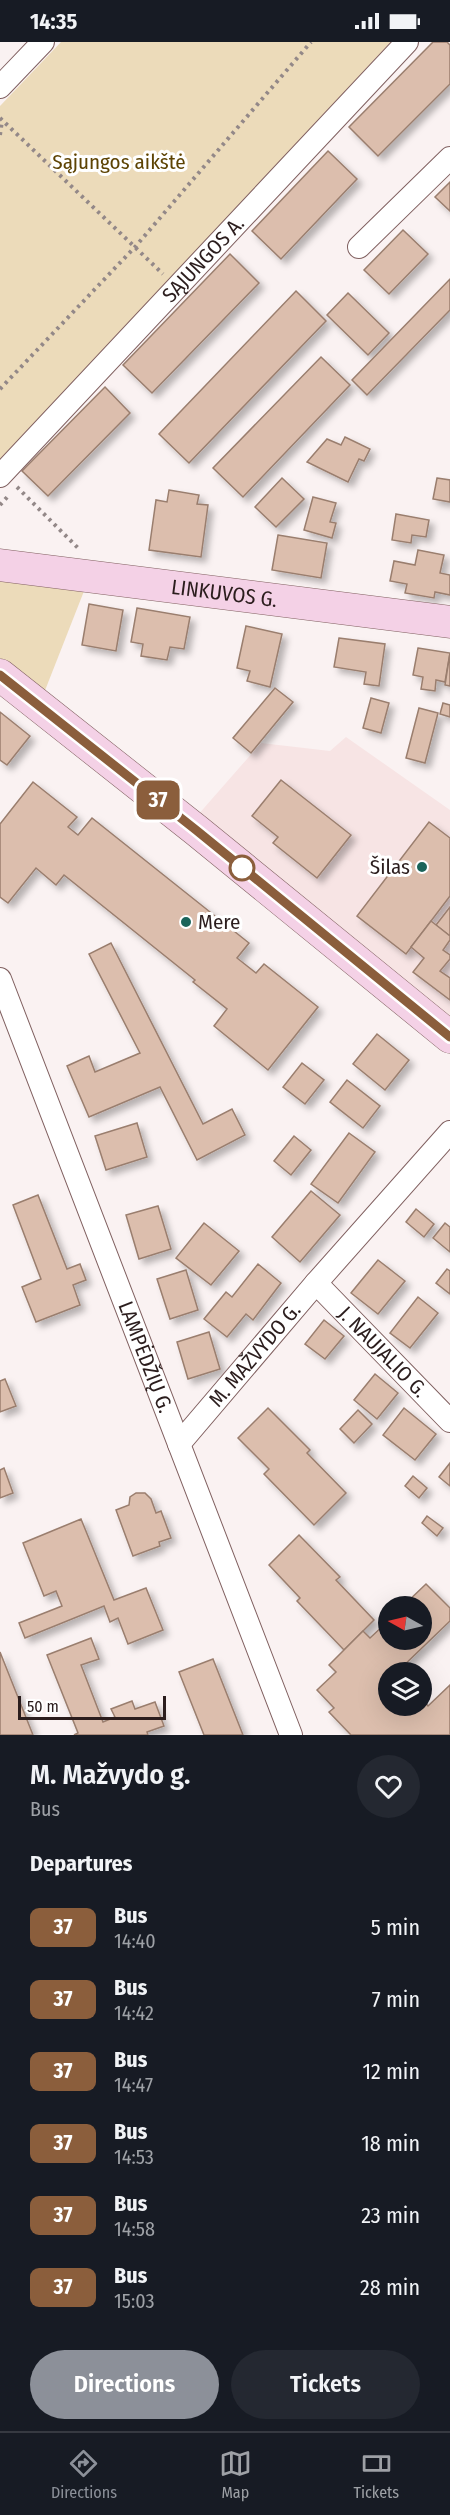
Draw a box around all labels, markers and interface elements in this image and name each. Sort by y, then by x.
text: 14:35 [30,8,77,35]
park label: Sąjungos aikštė [52,149,186,175]
street label: SĄJUNGOS A. [157,211,250,308]
street label: LINKUVOS G. [170,574,279,613]
line badge: 37 [131,780,185,819]
text: 37 [149,787,167,813]
place label: Šilas [370,854,410,880]
unlabelled marker [229,855,255,881]
marker: Šilas [415,860,429,874]
place label: Mere [198,909,240,935]
marker: Mere [179,915,193,929]
street label: LAMPĖDŽIŲ G. [112,1298,179,1416]
street label: M. MAŽVYDO G. [203,1298,306,1412]
street label: J. NAUJALIO G. [333,1301,433,1403]
north arrow [378,1596,432,1650]
map controls [378,1596,432,1716]
button: layers [378,1662,432,1716]
scale bar [18,1693,166,1720]
text: 50 m [27,1697,59,1716]
button: heart [357,1755,420,1818]
text: M. Mažvydo g. [30,1758,190,1791]
text: Bus [30,1797,60,1821]
text: Departures [30,1850,132,1877]
text: Bus [114,1902,147,1929]
text: 37 [54,1914,72,1940]
text: 5 min [371,1914,420,1941]
text: 14:40 [114,1929,156,1953]
text: Bus [114,1974,147,2001]
text: 37 [54,1986,72,2012]
text: 7 min [372,1986,420,2013]
text: 14:42 [114,2001,154,2025]
text: Bus [114,2046,147,2073]
text: 37 [54,2058,72,2084]
text: 12 min [362,2058,420,2085]
text: 14:47 [114,2073,153,2097]
text: Bus [114,2118,147,2145]
text: 37 [54,2130,72,2156]
text: 18 min [361,2130,420,2157]
text: 14:53 [114,2145,154,2169]
text: Bus [114,2190,147,2217]
text: 37 [54,2202,72,2228]
text: 23 min [361,2202,420,2229]
text: 14:58 [114,2217,155,2241]
text: Bus [114,2262,147,2289]
text: 37 [54,2274,72,2300]
text: 28 min [360,2274,420,2301]
text: 15:03 [114,2289,154,2313]
button: Directions [30,2350,219,2419]
button: Tickets [231,2350,420,2419]
tab: Directions [51,2447,117,2502]
tab: Map [219,2447,252,2502]
tab: Tickets [354,2447,399,2502]

